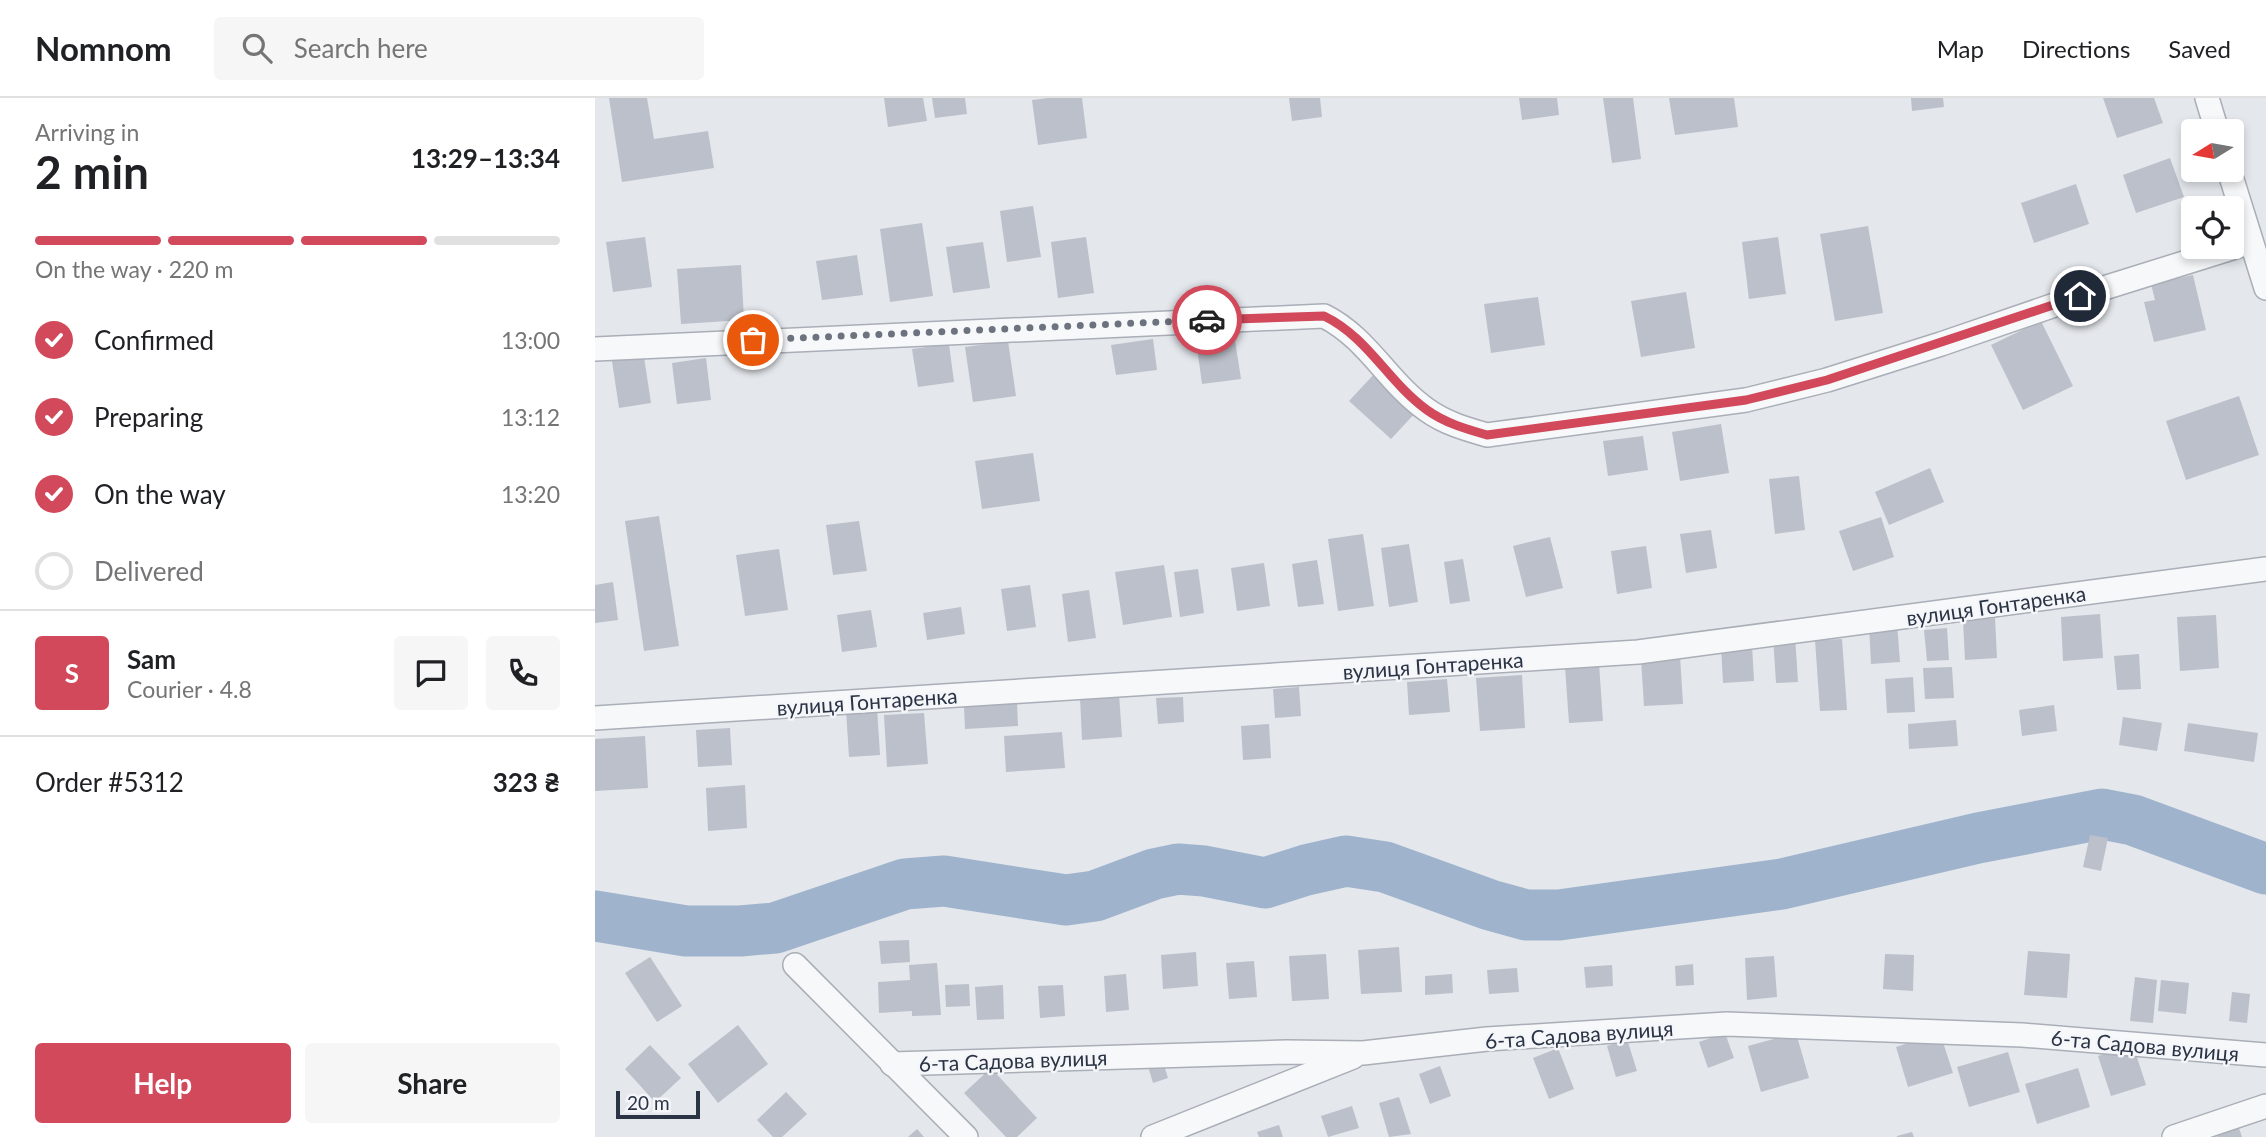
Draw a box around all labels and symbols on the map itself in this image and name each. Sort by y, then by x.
north arrow [2181,119,2243,182]
pin [2050,266,2110,326]
courier [1172,285,1242,355]
pin [723,310,783,370]
street label: вулиця Гонтаренка [1905,580,2087,630]
street label: вулиця Гонтаренка [1342,646,1524,684]
street label: вулиця Гонтаренка [776,682,958,720]
street label: 6-та Садова вулиця [1484,1015,1674,1053]
street label: 6-та Садова вулиця [2050,1024,2240,1066]
street label: 6-та Садова вулиця [918,1044,1108,1076]
scale bar [616,1088,700,1120]

